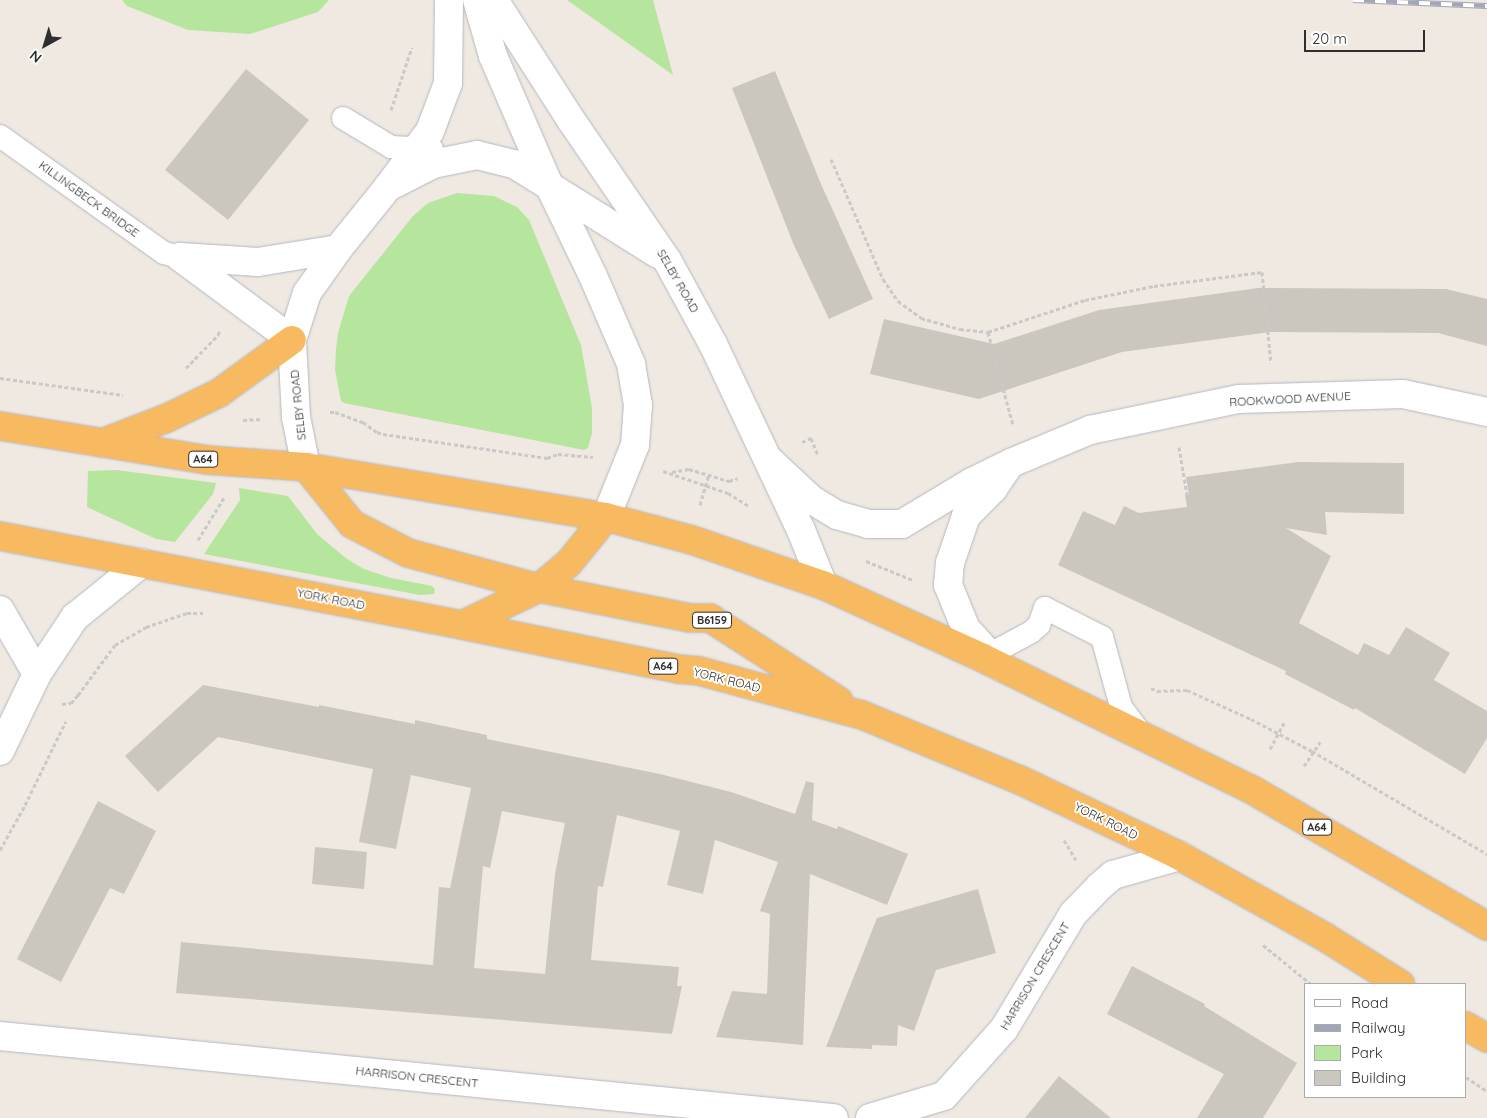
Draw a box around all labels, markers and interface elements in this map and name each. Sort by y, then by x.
north arrow [20,20,70,70]
scale bar [1307,20,1428,52]
text: 20 m [1312,29,1347,48]
text: N [26,46,45,67]
street label: KILLINGBECK BRIDGE [36,158,142,240]
street label: SELBY ROAD [654,247,702,315]
street label: SELBY ROAD [287,369,309,441]
street label: ROOKWOOD AVENUE [1229,389,1351,409]
road number: A64 [188,450,218,468]
street label: YORK ROAD [296,585,366,613]
road number: B6159 [692,612,732,628]
road number: A64 [648,658,678,674]
street label: YORK ROAD [692,665,762,695]
street label: YORK ROAD [1072,800,1140,842]
road number: A64 [1302,819,1332,836]
street label: HARRISON CRESCENT [997,919,1073,1033]
legend [1304,983,1467,1098]
text: Road [1351,993,1388,1012]
text: Railway [1351,1018,1406,1037]
text: Park [1351,1043,1383,1062]
street label: HARRISON CRESCENT [355,1063,479,1091]
text: Building [1351,1068,1406,1087]

